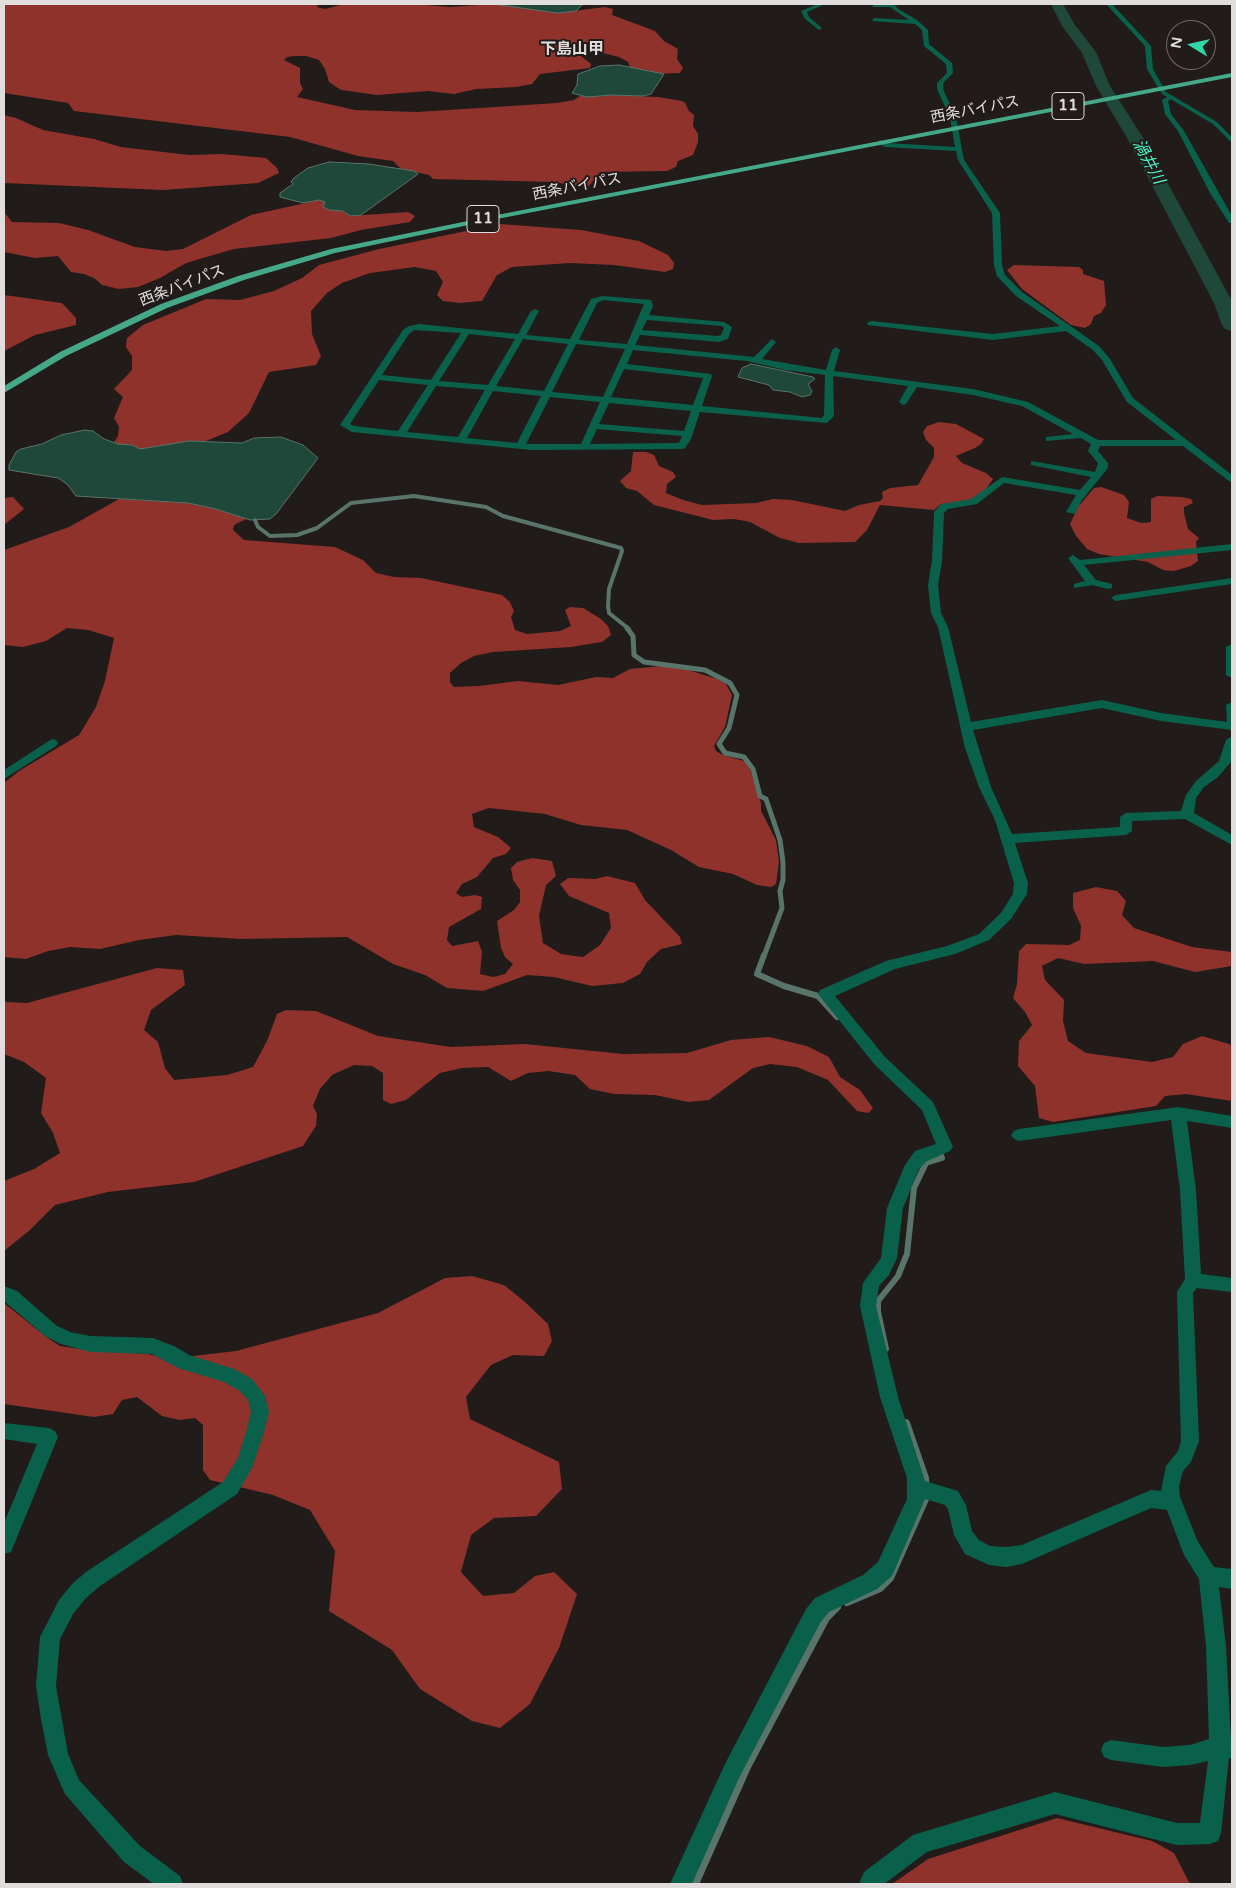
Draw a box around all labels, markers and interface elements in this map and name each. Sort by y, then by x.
north arrow [1166,20,1216,70]
text: N [1167,36,1186,50]
district label: 下島山甲 [540,40,604,60]
road number: 11 [1052,92,1084,120]
street label: 西条バイパス [929,93,1021,127]
water label: 渦井川 [1128,136,1168,188]
street label: 西条バイパス [531,170,623,204]
road number: 11 [467,205,499,232]
street label: 西条バイパス [137,261,227,311]

